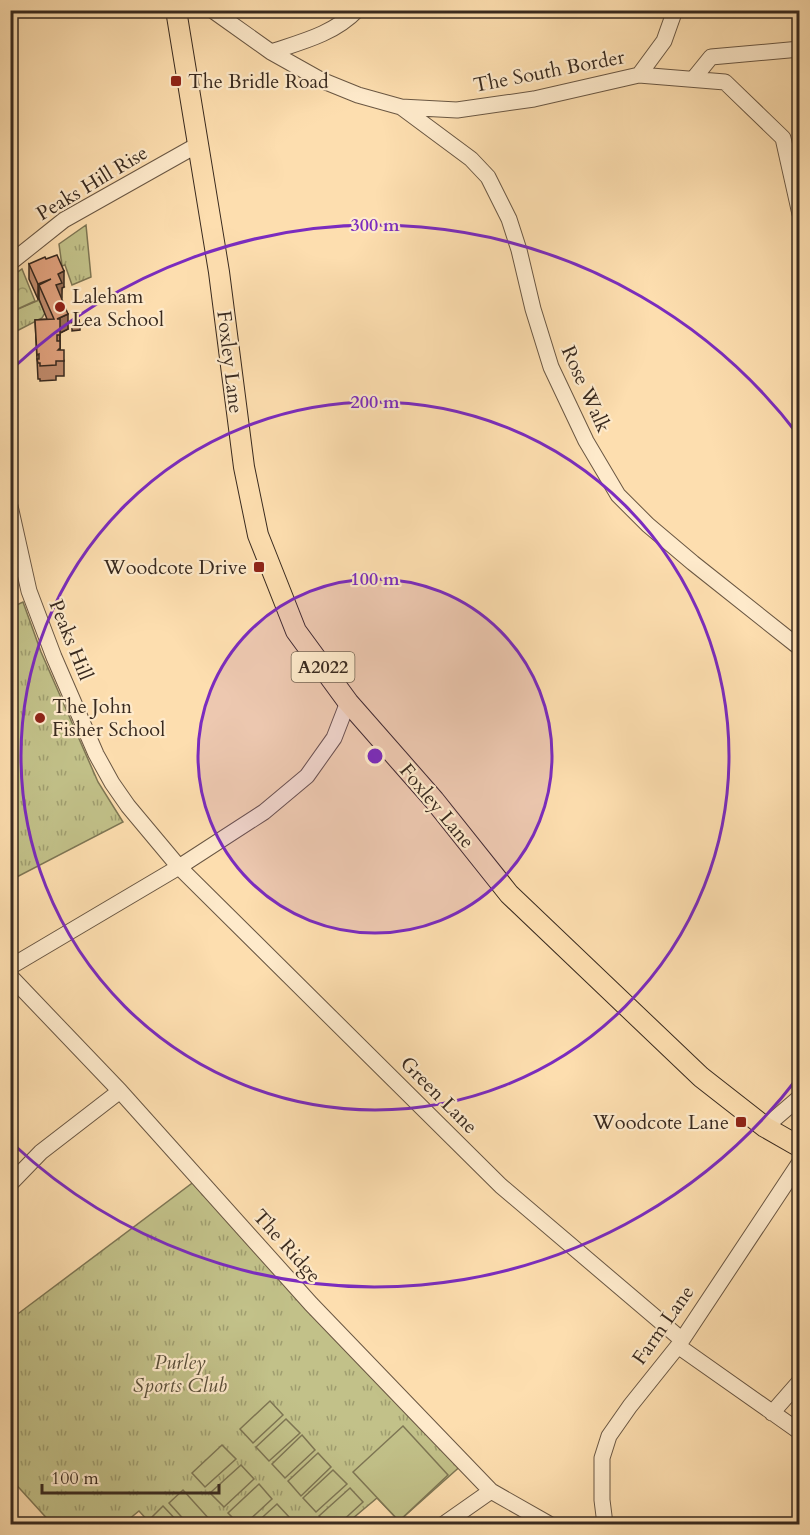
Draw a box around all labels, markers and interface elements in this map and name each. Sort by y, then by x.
street label: The South Border [471,43,628,99]
place label: The Bridle Road [188,68,329,95]
marker: The Bridle Road [169,74,183,88]
street label: Peaks Hill Rise [31,139,153,227]
text: 300 m [350,213,400,238]
place label: Laleham Lea School [72,283,164,333]
marker: Laleham Lea School [53,300,67,314]
street label: Foxley Lane [210,309,250,415]
street label: Rose Walk [555,341,617,437]
text: 200 m [350,390,400,415]
place label: Woodcote Drive [103,554,247,581]
marker: Woodcote Drive [252,560,266,574]
text: 100 m [350,567,400,592]
street label: Peaks Hill [43,596,99,684]
road number: A2022 [292,652,354,682]
place label: The John Fisher School [52,693,165,743]
marker: The John Fisher School [33,711,47,725]
centre of rings [365,746,385,766]
street label: Foxley Lane [393,758,481,854]
street label: Green Lane [394,1050,484,1140]
place label: Woodcote Lane [592,1109,729,1136]
marker: Woodcote Lane [734,1115,748,1129]
street label: The Ridge [247,1203,327,1289]
street label: Farm Lane [626,1280,700,1370]
park label: Purley Sports Club [133,1349,227,1399]
scale bar [42,1457,219,1495]
text: 100 m [51,1466,99,1491]

